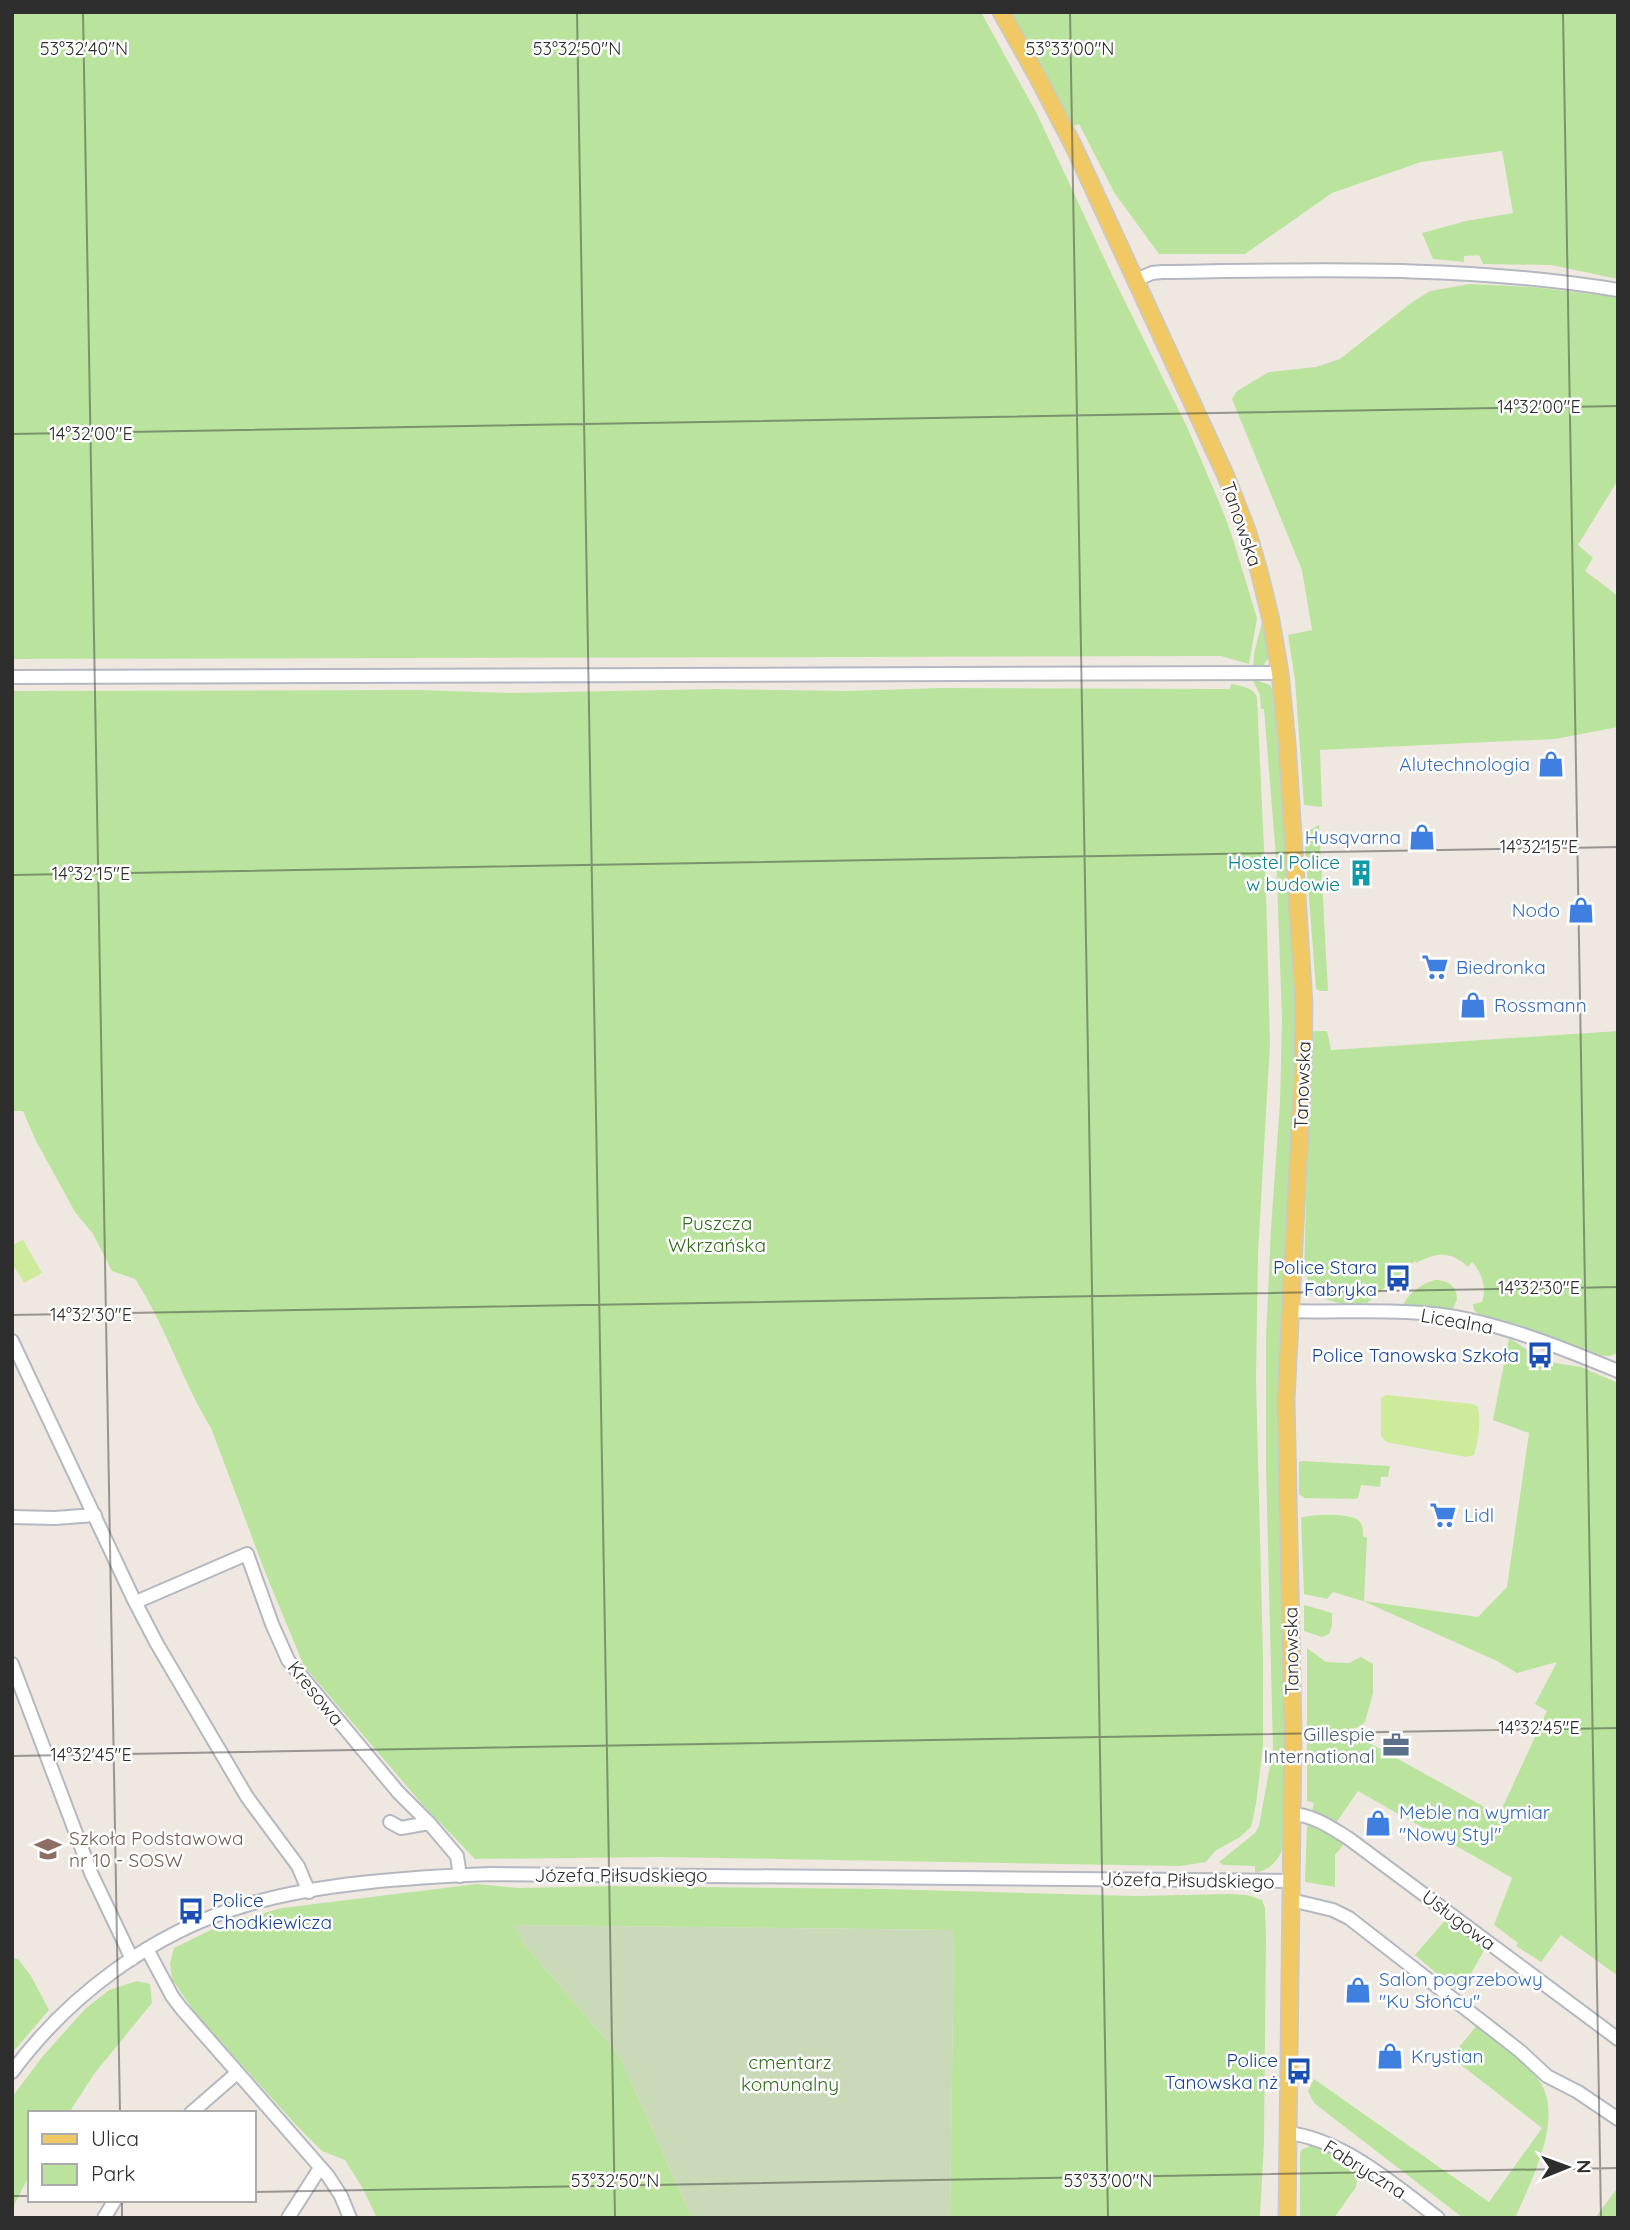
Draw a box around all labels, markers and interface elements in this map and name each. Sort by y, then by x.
text: 53°32'40"N [40,37,128,60]
text: 53°32'50"N [533,37,621,60]
text: 53°33'00"N [1026,37,1114,60]
text: 14°32'00"E [1497,395,1581,418]
text: 14°32'00"E [49,422,133,445]
street label: Tanowska [1216,478,1268,570]
shop icon: Alutechnologia [1536,749,1566,779]
place label: Alutechnologia [1399,752,1530,776]
shop icon: Husqvarna [1407,822,1437,852]
place label: Husqvarna [1305,825,1401,849]
text: 14°32'15"E [1500,835,1578,858]
place label: Hostel Police w budowie [1228,850,1340,896]
building icon: Hostel Police w budowie [1346,858,1376,888]
text: 14°32'15"E [52,862,130,885]
shop icon: Nodo [1566,895,1596,925]
place label: Nodo [1512,898,1560,922]
supermarket icon: Biedronka [1420,952,1450,982]
place label: Biedronka [1456,955,1546,979]
shop icon: Rossmann [1458,990,1488,1020]
place label: Rossmann [1494,993,1587,1017]
street label: Tanowska [1288,1040,1316,1130]
park label: Puszcza Wkrzańska [668,1211,766,1257]
place label: Police Stara Fabryka [1273,1255,1377,1301]
bus stop icon: Police Stara Fabryka [1383,1263,1413,1293]
text: 14°32'30"E [1498,1276,1580,1299]
text: 14°32'30"E [50,1303,132,1326]
street label: Licealna [1419,1303,1495,1339]
bus stop icon: Police Tanowska Szkoła [1525,1340,1555,1370]
place label: Police Tanowska Szkoła [1312,1343,1519,1367]
supermarket icon: Lidl [1428,1500,1458,1530]
place label: Lidl [1464,1503,1494,1527]
street label: Tanowska [1278,1607,1304,1695]
street label: Kresowa [283,1656,349,1730]
text: 14°32'45"E [1498,1716,1580,1739]
place label: Gillespie International [1264,1722,1375,1768]
office icon: Gillespie International [1381,1730,1411,1760]
text: 14°32'45"E [50,1743,132,1766]
place label: Meble na wymiar "Nowy Styl" [1399,1800,1551,1846]
shop icon: Meble na wymiar "Nowy Styl" [1363,1808,1393,1838]
place label: Szkoła Podstawowa nr 10 - SOSW [69,1826,244,1872]
school or university icon: Szkoła Podstawowa nr 10 - SOSW [33,1834,63,1864]
street label: Józefa Piłsudskiego [534,1863,708,1887]
street label: Józefa Piłsudskiego [1101,1866,1275,1894]
street label: Usługowa [1417,1884,1501,1956]
place label: Police Chodkiewicza [212,1888,332,1934]
bus stop icon: Police Chodkiewicza [176,1896,206,1926]
place label: Salon pogrzebowy "Ku Słońcu" [1379,1967,1543,2013]
shop icon: Salon pogrzebowy "Ku Słońcu" [1343,1975,1373,2005]
shop icon: Krystian [1375,2041,1405,2071]
place label: Krystian [1411,2044,1484,2068]
place label: Police Tanowska nż [1164,2048,1278,2094]
park label: cmentarz komunalny [741,2050,839,2096]
bus stop icon: Police Tanowska nż [1284,2056,1314,2086]
legend [28,2111,256,2202]
text: Ulica [91,2125,139,2151]
north arrow [1532,2132,1602,2202]
street label: Fabryczna [1319,2134,1411,2204]
text: Park [91,2160,135,2186]
text: N [1572,2160,1596,2174]
text: 53°32'50"N [571,2169,659,2192]
text: 53°33'00"N [1064,2169,1152,2192]

